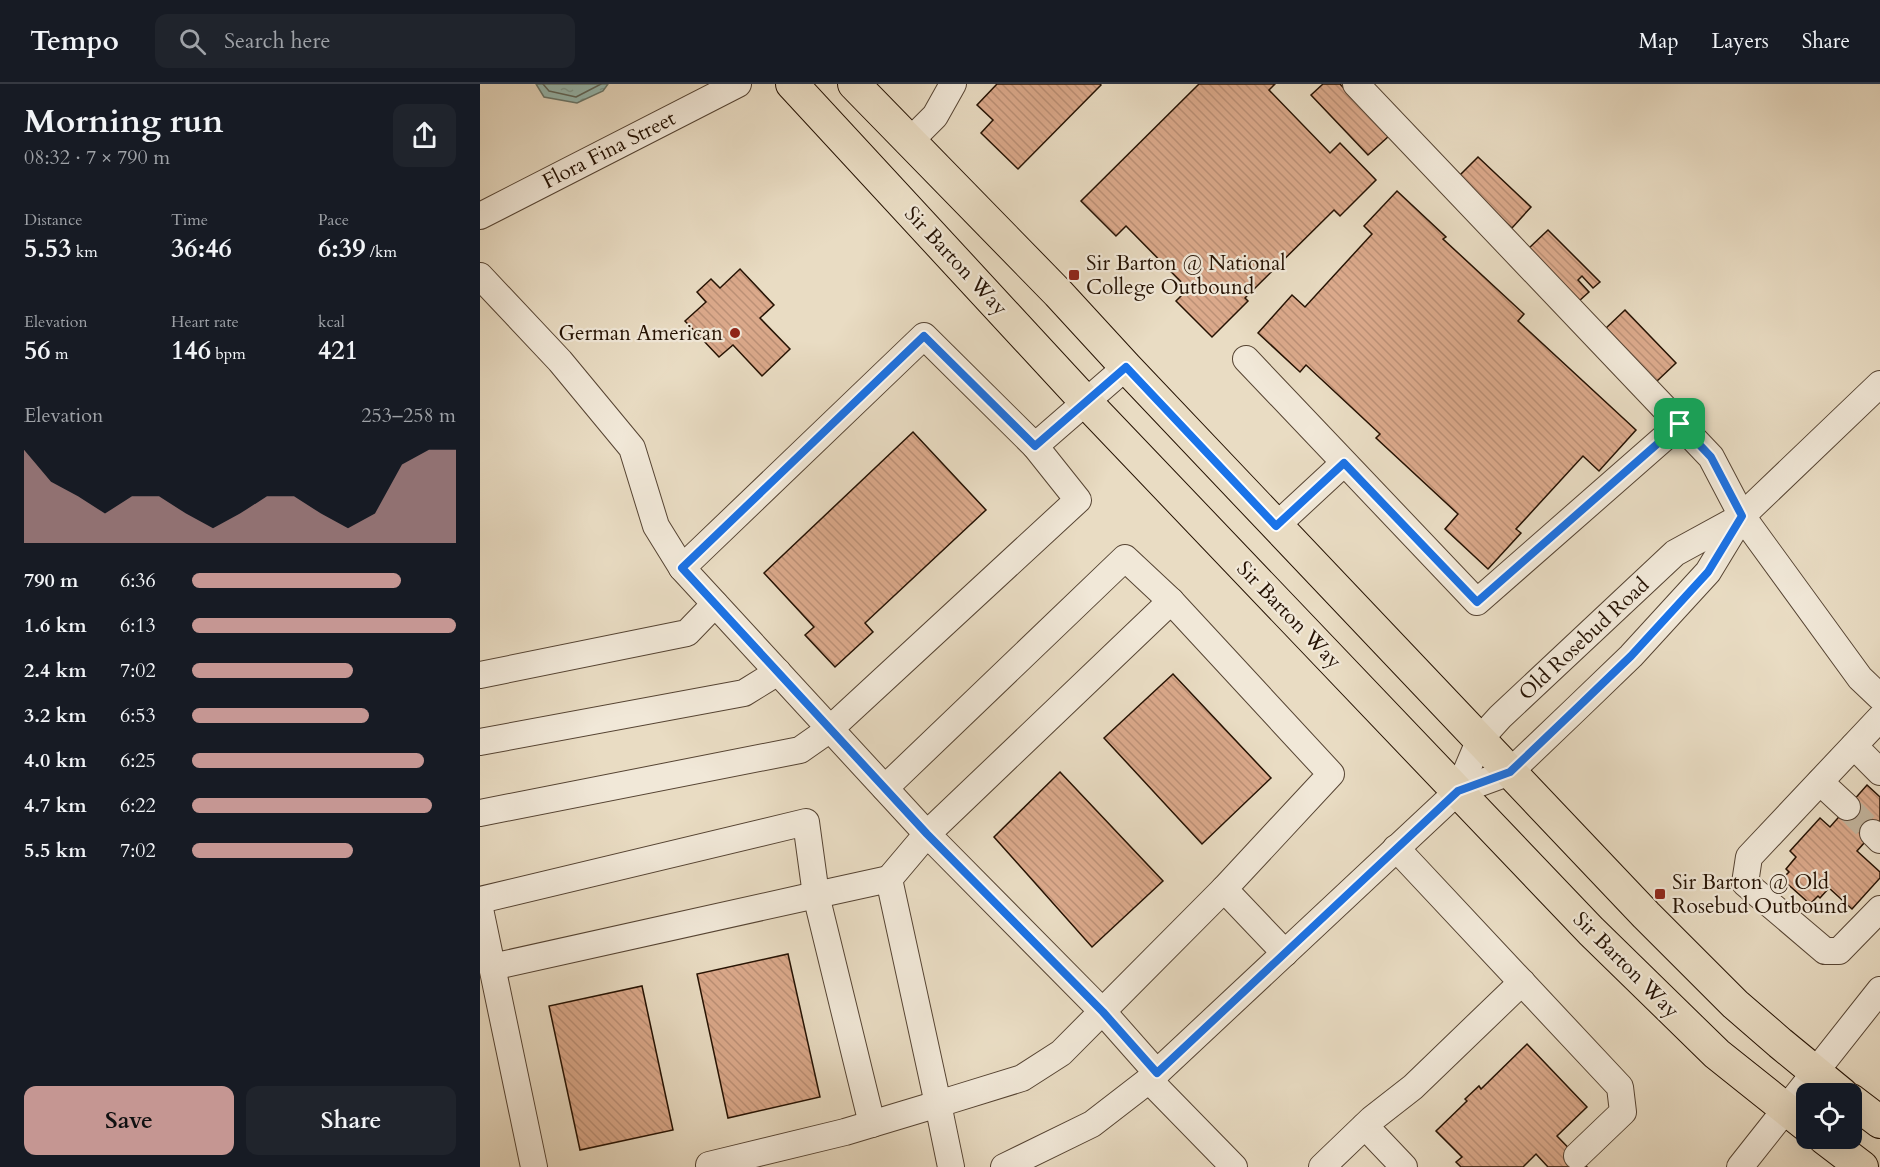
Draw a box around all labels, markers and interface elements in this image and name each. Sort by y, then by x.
search box [155,14,575,68]
text: Tempo [30,22,119,60]
icon: search [176,25,209,58]
text: Search here [224,26,331,56]
text: Map [1639,27,1679,56]
text: Layers [1712,27,1769,56]
text: Share [1802,27,1850,56]
text: Morning run [24,99,224,144]
button: share [393,104,456,167]
street label: Flora Fina Street [537,104,681,196]
text: 08:32 · 7 × 790 m [24,144,170,171]
street label: Sir Barton Way [898,200,1014,322]
text: Distance [24,209,82,231]
text: Time [171,209,208,231]
text: Pace [318,209,349,231]
text: 5.53 [24,231,72,266]
text: 36:46 [171,231,232,266]
text: 6:39 [318,231,366,266]
text: km [72,241,98,263]
text: /km [366,241,397,263]
place label: Sir Barton @ National College Outbound [1086,249,1286,302]
marker: Sir Barton @ National College Outbound [1067,268,1081,282]
text: Elevation [24,311,88,333]
text: Heart rate [171,311,239,333]
text: kcal [318,311,345,333]
place label: German American [558,319,723,348]
marker: German American [728,326,742,340]
text: 56 [24,333,51,368]
text: 146 [171,333,211,368]
text: 421 [318,333,358,368]
text: m [51,343,68,365]
text: bpm [211,343,246,365]
pin [1654,398,1705,449]
text: Elevation [24,402,103,429]
text: 253–258 m [361,402,456,429]
icon: arrive [1663,407,1696,440]
street label: Sir Barton Way [1230,555,1348,675]
text: 790 m [24,567,79,594]
text: 6:36 [120,567,156,594]
street label: Old Rosebud Road [1512,571,1656,707]
text: 1.6 km [24,612,87,639]
text: 6:13 [120,612,156,639]
text: 2.4 km [24,657,87,684]
text: 7:02 [120,657,156,684]
text: 3.2 km [24,702,87,729]
text: 6:53 [120,702,156,729]
text: 4.0 km [24,747,87,774]
text: 6:25 [120,747,156,774]
text: 4.7 km [24,792,87,819]
text: 6:22 [120,792,156,819]
text: 5.5 km [24,837,87,864]
text: 7:02 [120,837,156,864]
place label: Sir Barton @ Old Rosebud Outbound [1672,868,1848,921]
marker: Sir Barton @ Old Rosebud Outbound [1653,887,1667,901]
street label: Sir Barton Way [1566,905,1686,1025]
map controls [1796,1083,1862,1149]
button: locate [1796,1083,1862,1149]
button: Save [24,1086,234,1155]
button: Share [246,1086,456,1155]

